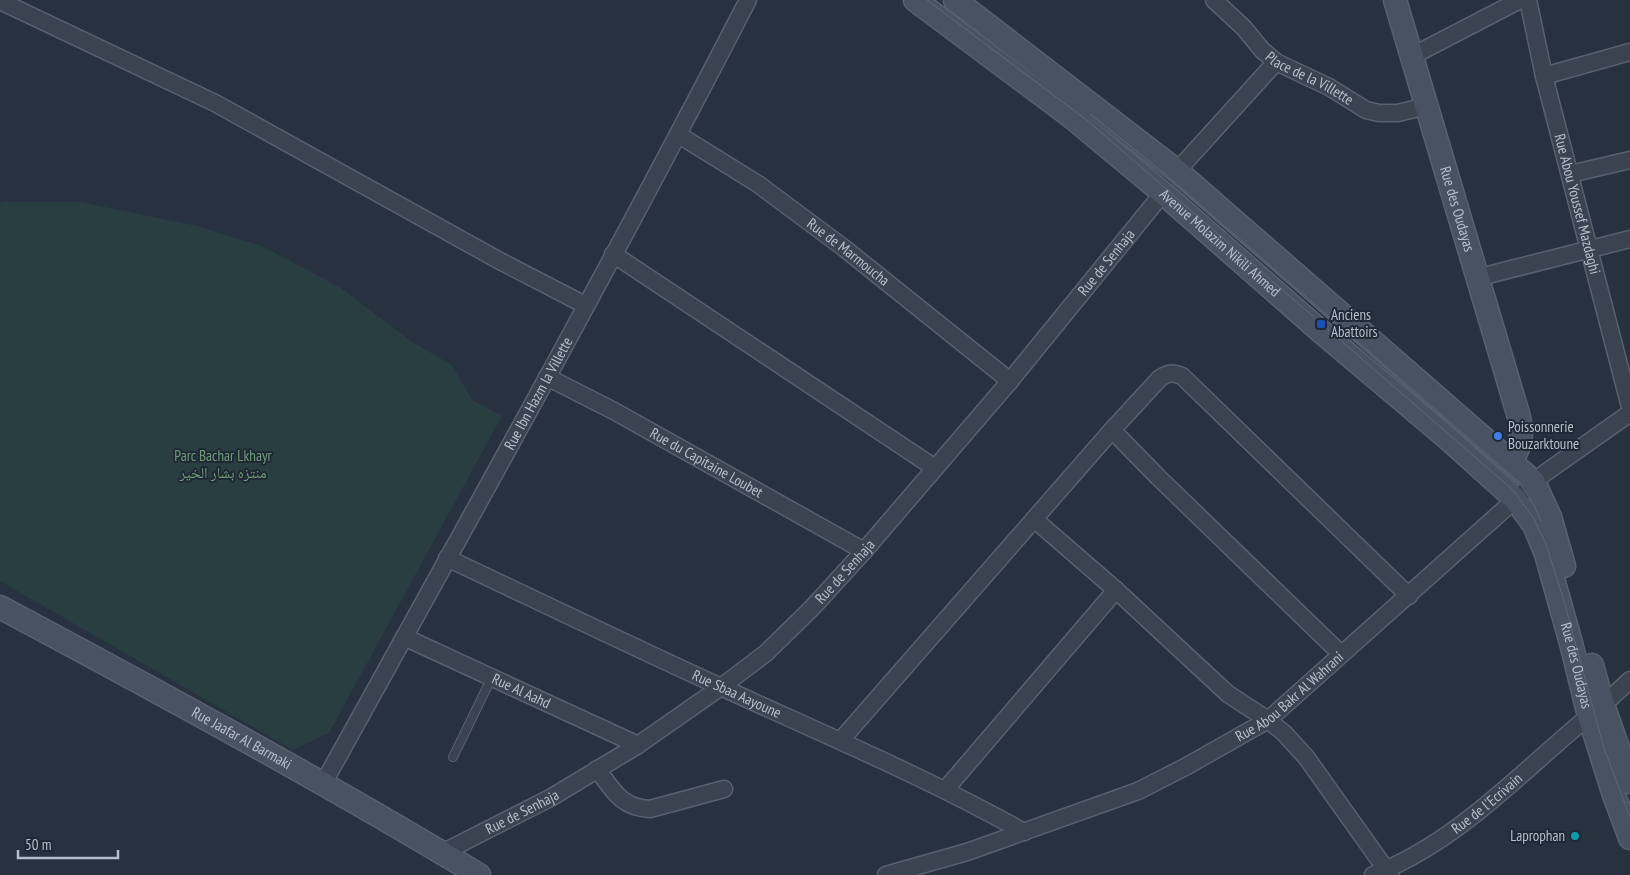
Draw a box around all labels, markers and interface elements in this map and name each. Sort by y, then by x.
street label: Place de la Villette [1262,47,1357,109]
street label: Rue Abou Youssef Mazdaghi [1550,132,1605,276]
street label: Rue des Oudayas [1436,164,1479,254]
street label: Avenue Molazim Nikili Ahmed [1156,184,1285,301]
street label: Rue de Marmoucha [803,214,894,290]
street label: Rue de Senhaja [1073,225,1139,299]
place label: Anciens Abattoirs [1331,305,1378,341]
marker: Anciens Abattoirs [1315,318,1327,330]
street label: Rue Ibn Hazm la Villette [500,334,576,453]
place label: Poissonnerie Bouzarktoune [1508,417,1579,453]
street label: Rue du Capitaine Loubet [647,423,767,502]
marker: Poissonnerie Bouzarktoune [1492,430,1504,442]
park label: Parc Bachar Lkhayr منتزه بشار الخير [174,446,273,482]
street label: Rue de Senhaja [811,535,879,607]
street label: Rue des Oudayas [1557,620,1597,710]
street label: Rue Abou Bakr Al Wahrani [1232,647,1347,746]
street label: Rue Sbaa Aayoune [689,665,784,722]
street label: Rue Al Aahd [489,669,554,712]
street label: Rue Jaafar Al Barmaki [189,702,295,773]
street label: Rue de l'Ecrivain [1447,769,1526,838]
street label: Rue de Senhaja [482,785,562,838]
place label: Laprophan [1510,826,1565,845]
scale bar [18,828,118,860]
marker: Laprophan [1569,830,1581,842]
text: 50 m [25,835,51,854]

